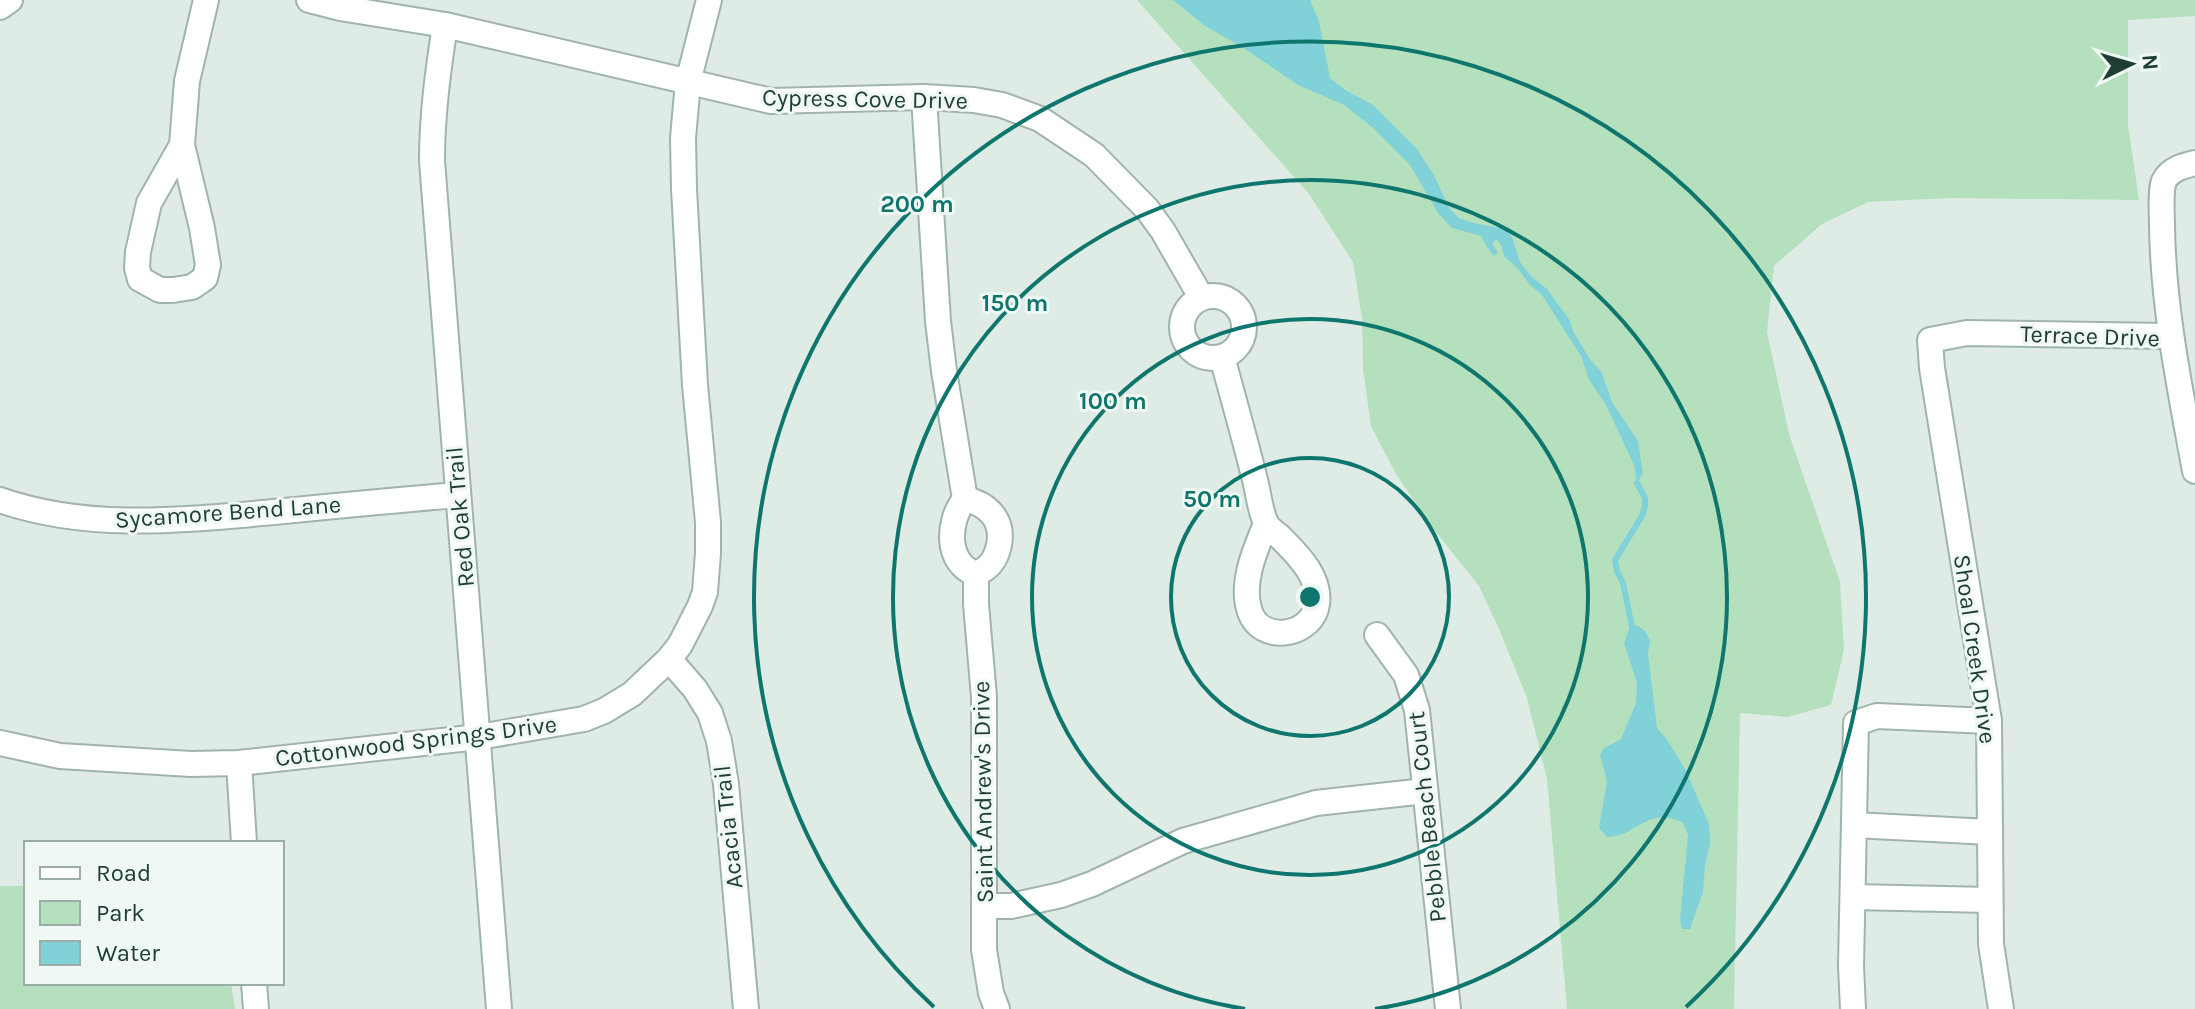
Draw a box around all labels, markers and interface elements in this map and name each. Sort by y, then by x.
north arrow [2091,24,2171,104]
text: N [2136,53,2164,71]
street label: Cypress Cove Drive [762,83,968,115]
text: 200 m [880,190,954,218]
text: 150 m [982,289,1048,317]
street label: Terrace Drive [2020,320,2160,352]
text: 100 m [1079,387,1147,415]
street label: Red Oak Trail [440,446,480,588]
text: 50 m [1183,485,1241,513]
street label: Sycamore Bend Lane [114,490,342,534]
street label: Shoal Creek Drive [1948,552,2002,746]
centre of rings [1296,583,1324,611]
street label: Saint Andrew's Drive [967,680,999,904]
street label: Cottonwood Springs Drive [273,710,559,772]
street label: Pebble Beach Court [1402,710,1452,924]
street label: Acacia Trail [708,764,748,890]
legend [24,841,284,985]
text: Road [96,859,151,887]
text: Park [96,899,145,927]
text: Water [96,939,160,967]

